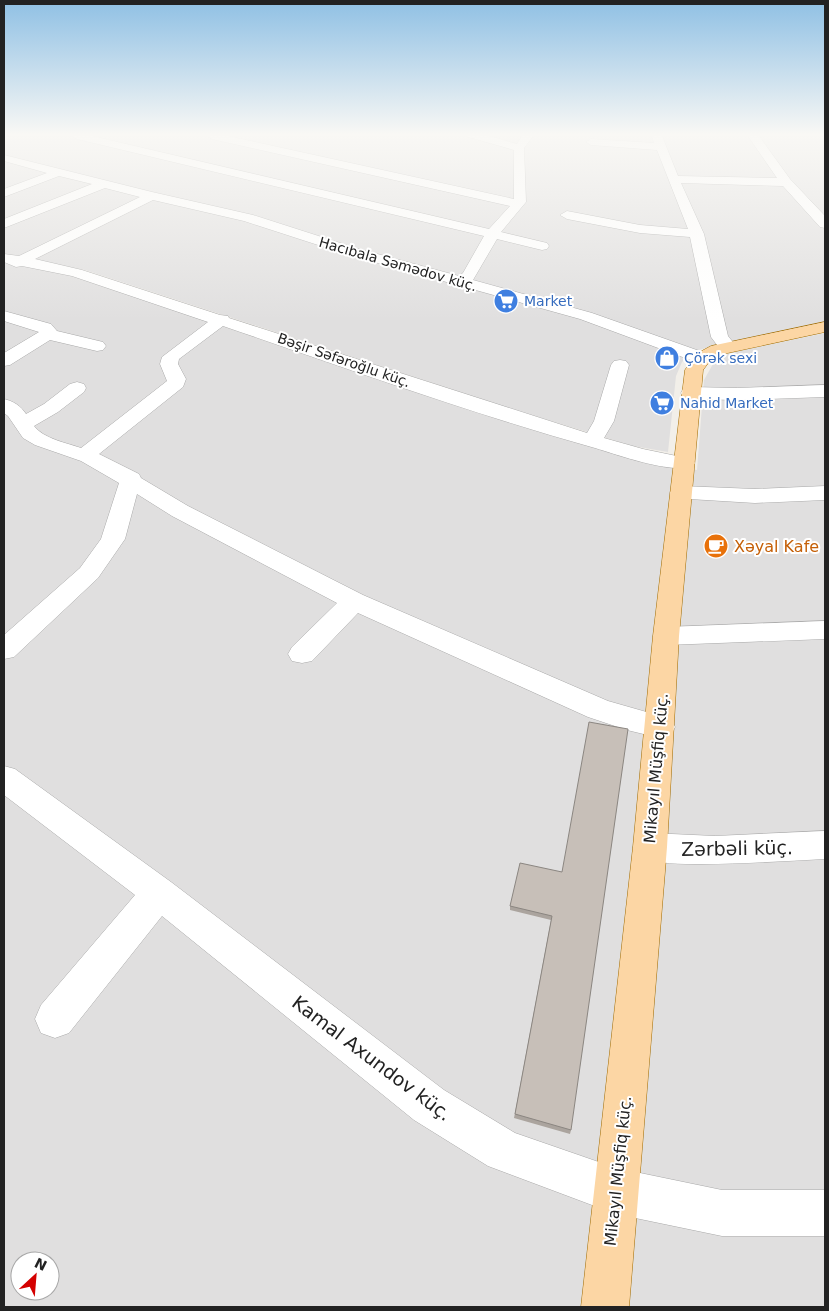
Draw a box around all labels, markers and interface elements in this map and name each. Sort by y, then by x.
street label: Hacıbala Səmədov küç. [317,234,479,294]
supermarket icon: Market [493,288,519,314]
place label: Market [524,293,573,309]
street label: Bəşir Səfəroğlu küç. [275,330,413,390]
shop icon: Çörək sexi [654,345,680,371]
place label: Çörək sexi [684,350,757,366]
supermarket icon: Nahid Market [649,390,675,416]
place label: Nahid Market [680,395,774,411]
cafe icon: Xəyal Kafe [703,533,729,559]
place label: Xəyal Kafe [734,537,819,556]
street label: Mikayıl Müşfiq küç. [640,692,672,844]
street label: Zərbəli küç. [681,836,793,860]
street label: Kamal Axundov küç. [288,991,456,1125]
street label: Mikayıl Müşfiq küç. [601,1095,635,1247]
north arrow [10,1251,60,1301]
text: N [32,1255,49,1274]

